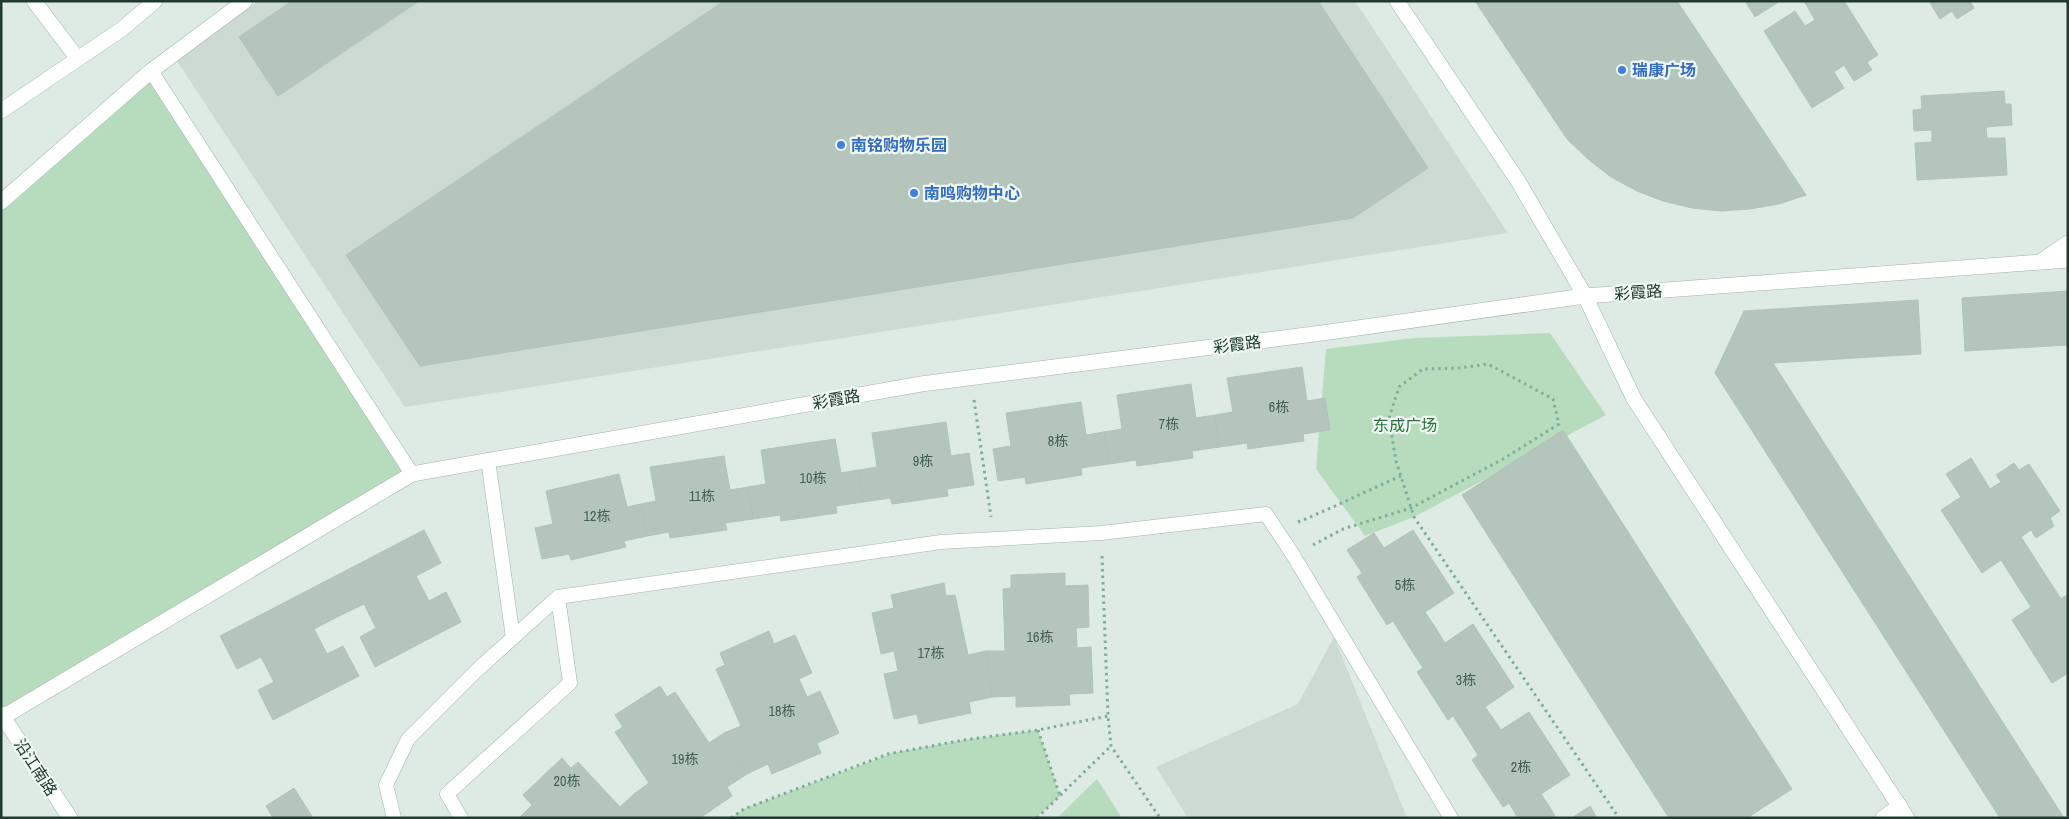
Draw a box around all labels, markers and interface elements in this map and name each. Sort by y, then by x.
place label: 瑞康广场 [1632,59,1696,81]
marker: 瑞康广场 [1616,64,1628,76]
place label: 南铭购物乐园 [851,134,947,156]
marker: 南铭购物乐园 [835,139,847,151]
place label: 南鸣购物中心 [924,182,1020,204]
marker: 南鸣购物中心 [908,187,920,199]
street label: 彩霞路 [1613,279,1663,305]
street label: 彩霞路 [1212,330,1262,358]
street label: 彩霞路 [810,384,862,414]
house number: 6栋 [1269,398,1289,416]
park label: 东成广场 [1373,414,1437,436]
house number: 7栋 [1159,415,1179,433]
house number: 8栋 [1048,432,1068,450]
house number: 9栋 [913,452,933,470]
house number: 10栋 [800,469,826,487]
house number: 11栋 [689,487,715,505]
house number: 12栋 [584,507,610,525]
house number: 5栋 [1395,576,1415,594]
house number: 16栋 [1027,628,1053,646]
house number: 17栋 [918,644,944,662]
house number: 3栋 [1456,671,1476,689]
house number: 18栋 [769,702,795,720]
street label: 沿江南路 [9,734,63,800]
house number: 19栋 [672,750,698,768]
house number: 2栋 [1511,758,1531,776]
house number: 20栋 [554,772,580,790]

